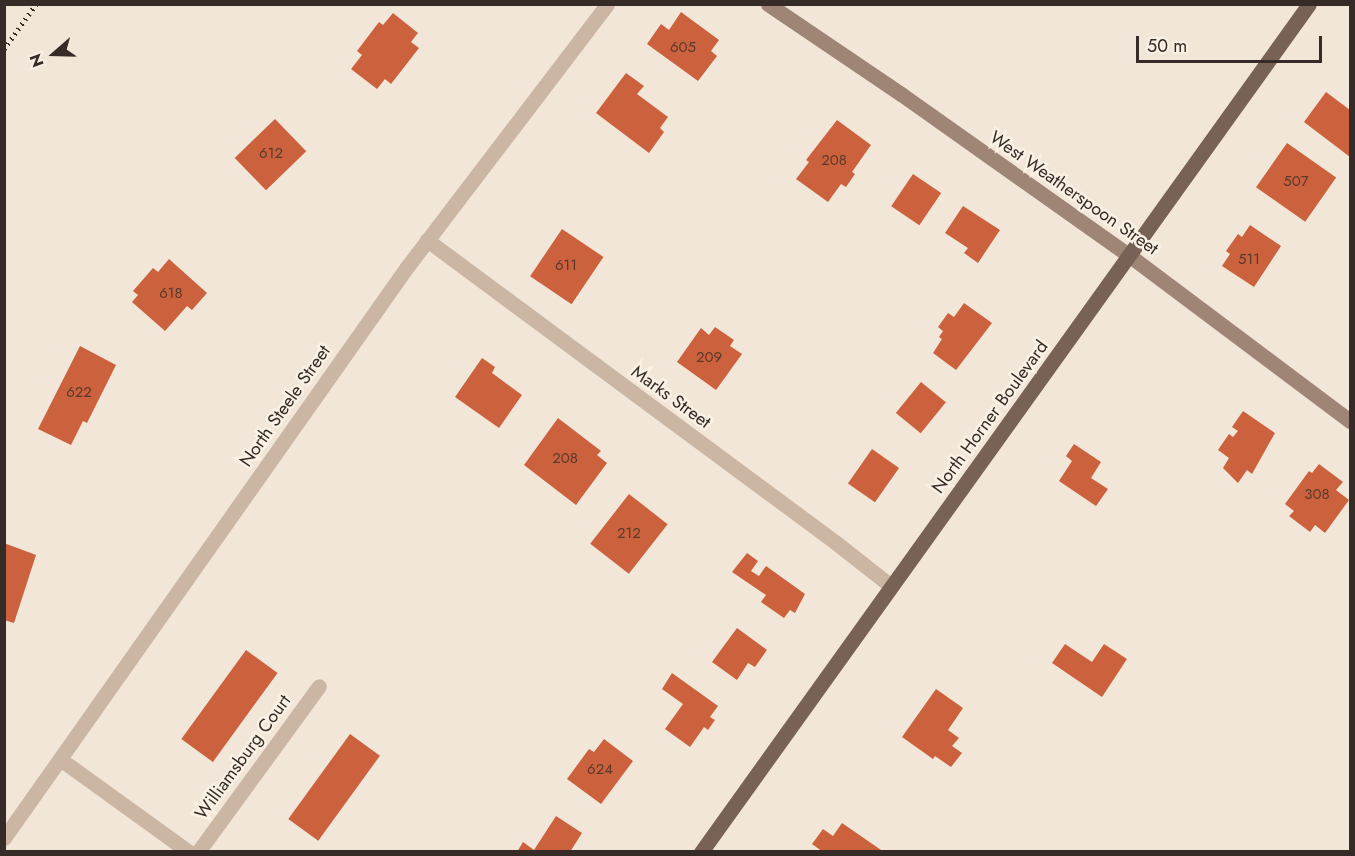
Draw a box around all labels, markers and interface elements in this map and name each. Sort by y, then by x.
north arrow [24,24,84,84]
scale bar [1139,24,1325,62]
text: 50 m [1147,33,1187,59]
house number: 605 [670,39,696,57]
text: N [24,50,50,70]
street label: West Weatherspoon Street [985,126,1163,260]
house number: 612 [259,145,283,163]
house number: 208 [821,152,847,170]
house number: 507 [1283,173,1309,191]
house number: 511 [1238,251,1260,269]
house number: 611 [555,257,577,275]
house number: 618 [159,285,183,303]
street label: North Horner Boulevard [927,336,1053,498]
street label: North Steele Street [235,341,335,471]
house number: 209 [696,349,722,367]
street label: Marks Street [627,361,715,433]
house number: 622 [66,384,92,402]
house number: 208 [552,450,578,468]
house number: 308 [1304,486,1330,504]
house number: 212 [617,525,641,543]
street label: Williamsburg Court [191,690,295,824]
house number: 624 [587,761,613,779]

